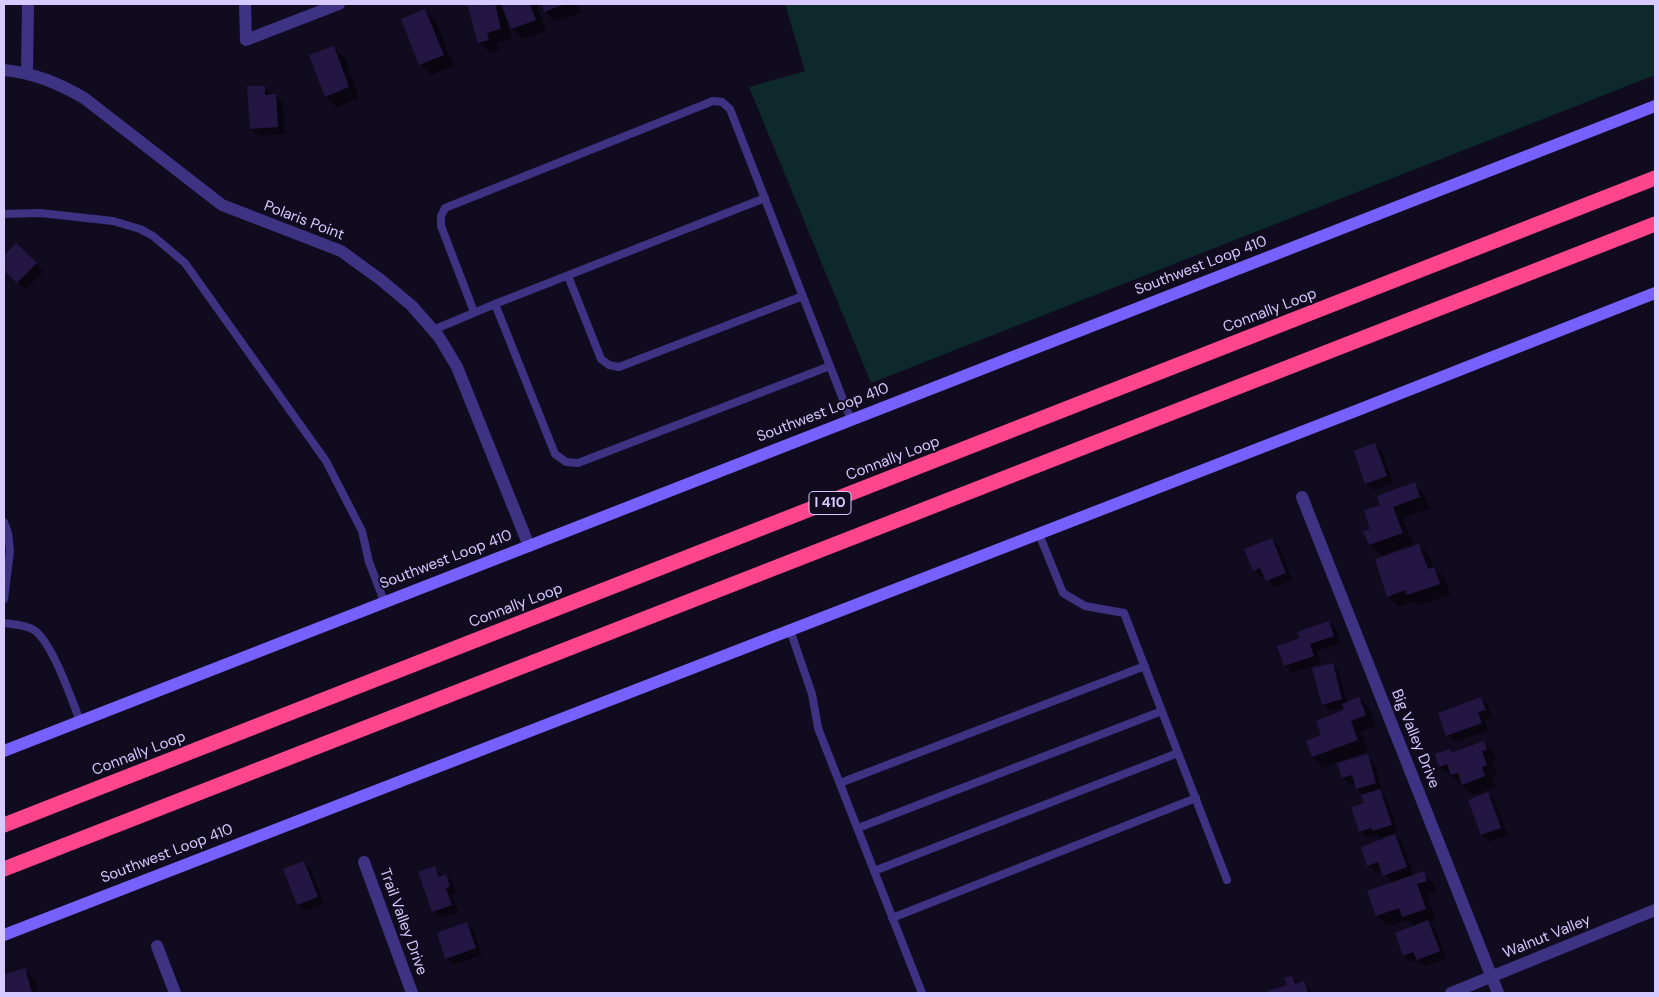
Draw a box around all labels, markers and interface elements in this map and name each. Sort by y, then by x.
street label: Polaris Point [261,197,347,245]
street label: Southwest Loop 410 [1132,232,1270,300]
street label: Connally Loop [1221,285,1319,337]
street label: Southwest Loop 410 [754,379,892,447]
street label: Connally Loop [844,433,942,485]
road number: I 410 [809,492,851,514]
street label: Southwest Loop 410 [377,526,515,594]
street label: Connally Loop [467,580,565,632]
street label: Big Valley Drive [1387,687,1443,791]
street label: Connally Loop [90,728,188,780]
street label: Southwest Loop 410 [98,820,236,888]
street label: Trail Valley Drive [375,866,431,978]
street label: Walnut Valley [1501,911,1593,963]

